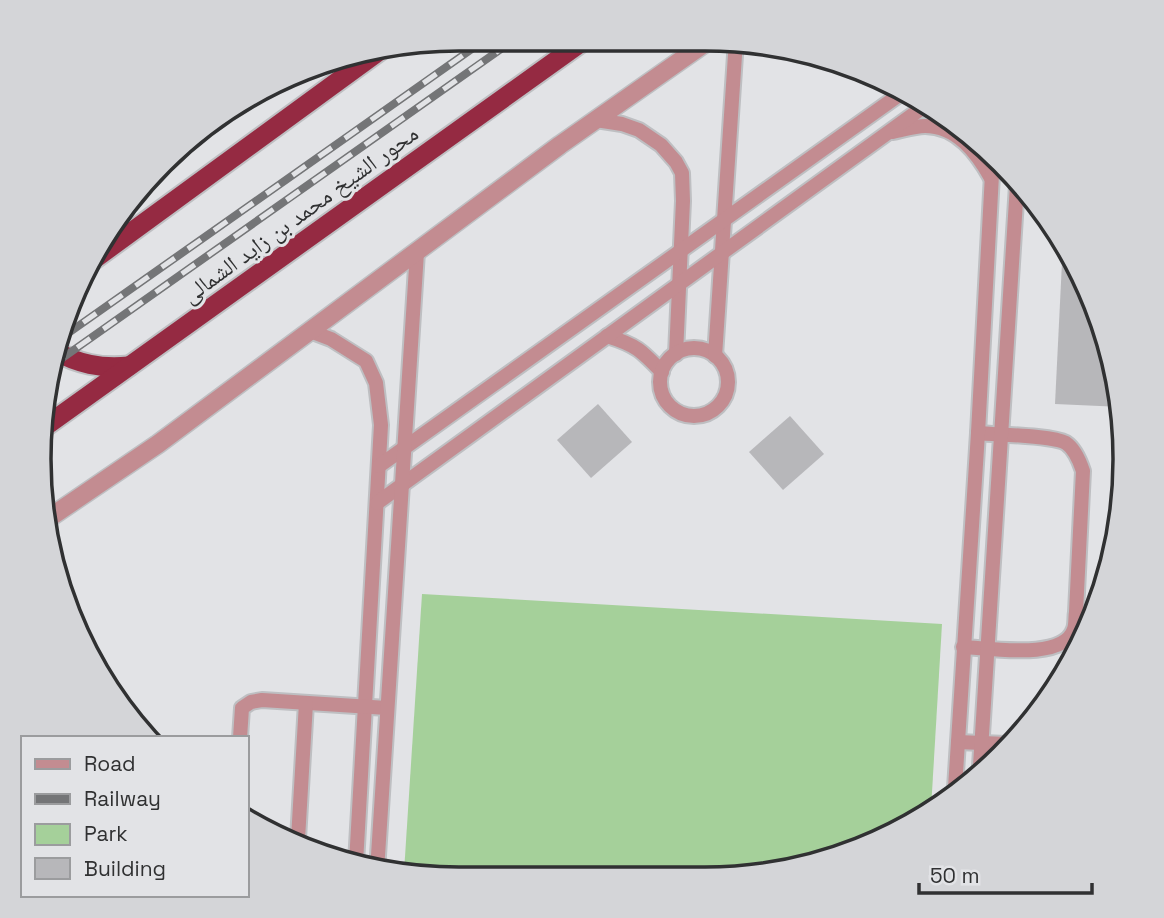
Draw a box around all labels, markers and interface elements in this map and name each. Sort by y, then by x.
street label: محور الشيخ محمد بن زايد الشمالى [176,118,424,310]
legend [21,736,248,897]
text: Road [84,750,136,777]
text: Railway [84,785,161,812]
text: Park [84,820,128,847]
scale bar [919,852,1092,896]
text: Building [84,855,166,882]
text: 50 m [930,862,980,889]

